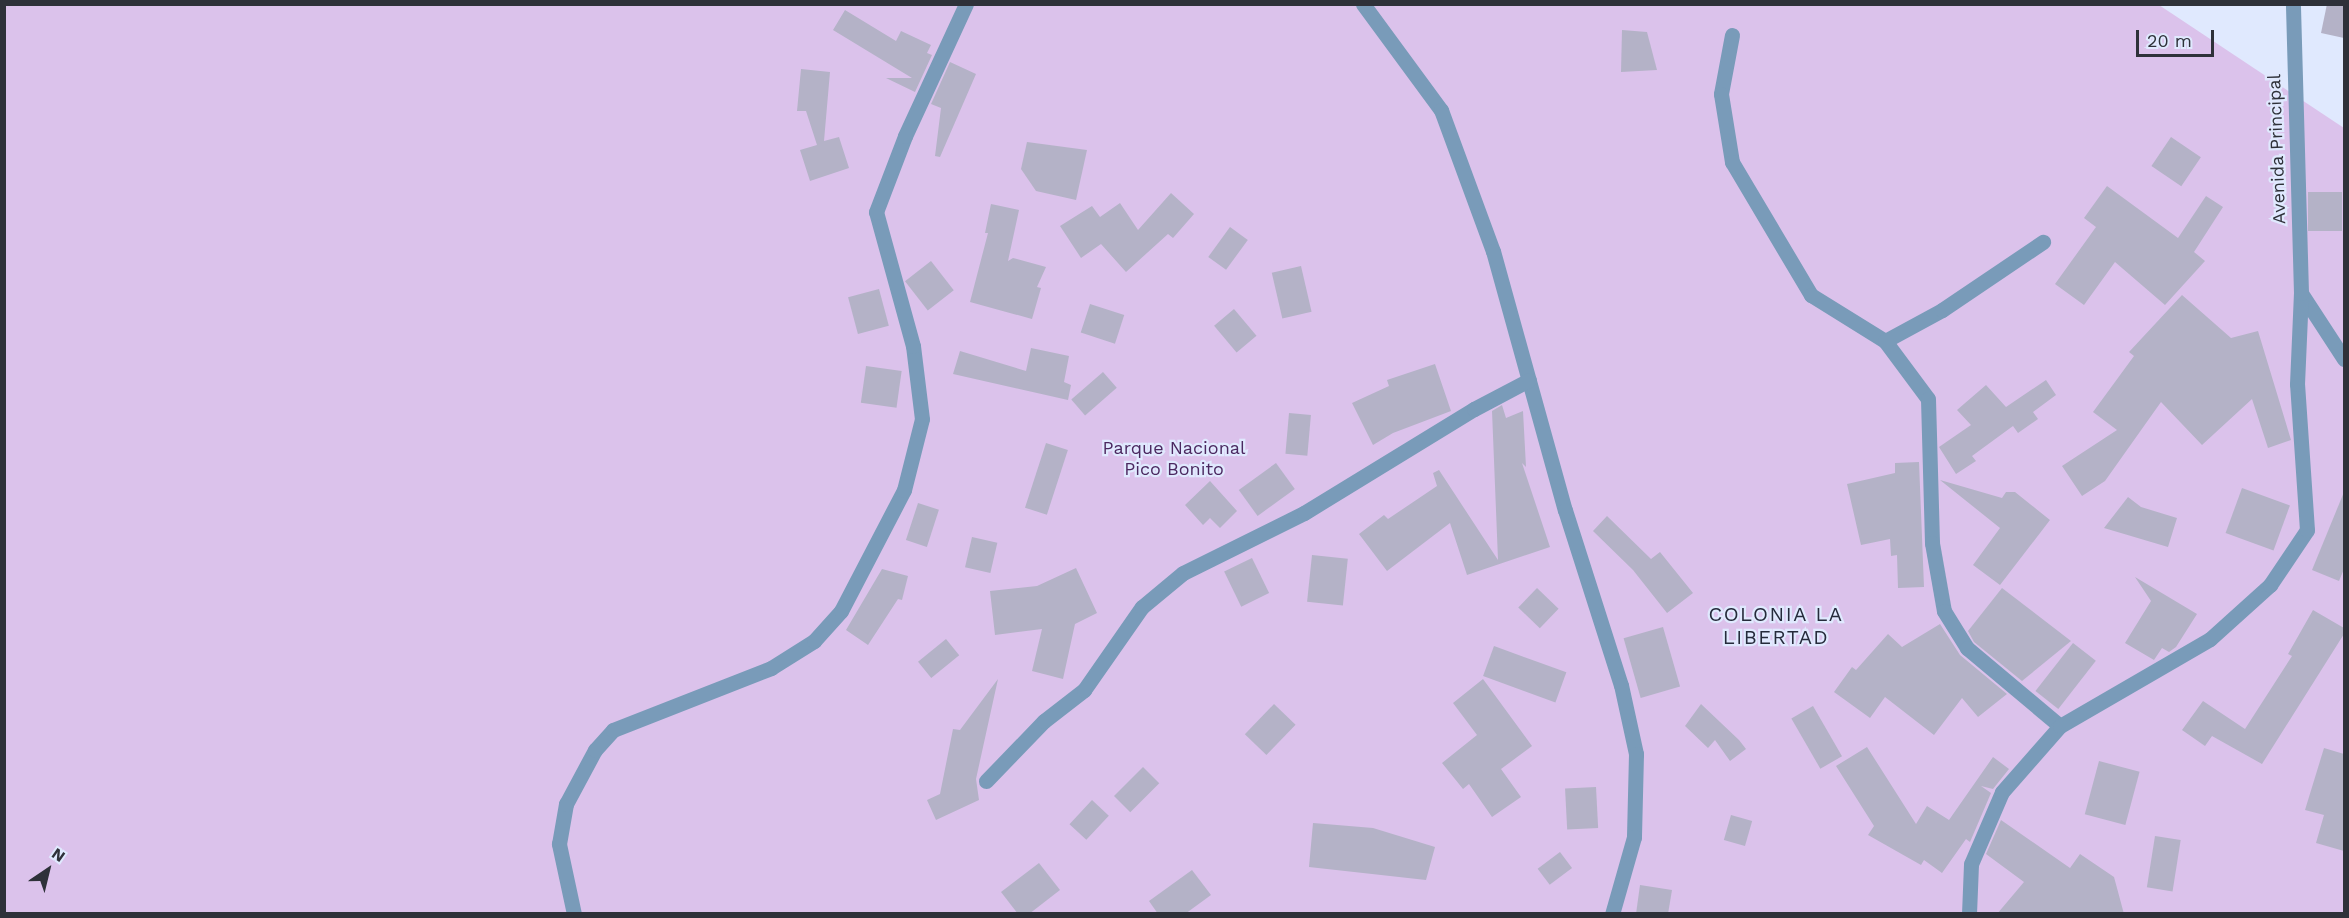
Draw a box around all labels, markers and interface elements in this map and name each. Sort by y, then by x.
scale bar [2139,18,2217,56]
text: 20 m [2147,30,2192,51]
street label: Avenida Principal [2264,73,2290,225]
park label: Parque Nacional Pico Bonito [1103,438,1245,480]
district label: COLONIA LA LIBERTAD [1708,602,1844,649]
north arrow [18,840,78,900]
text: N [48,844,69,866]

